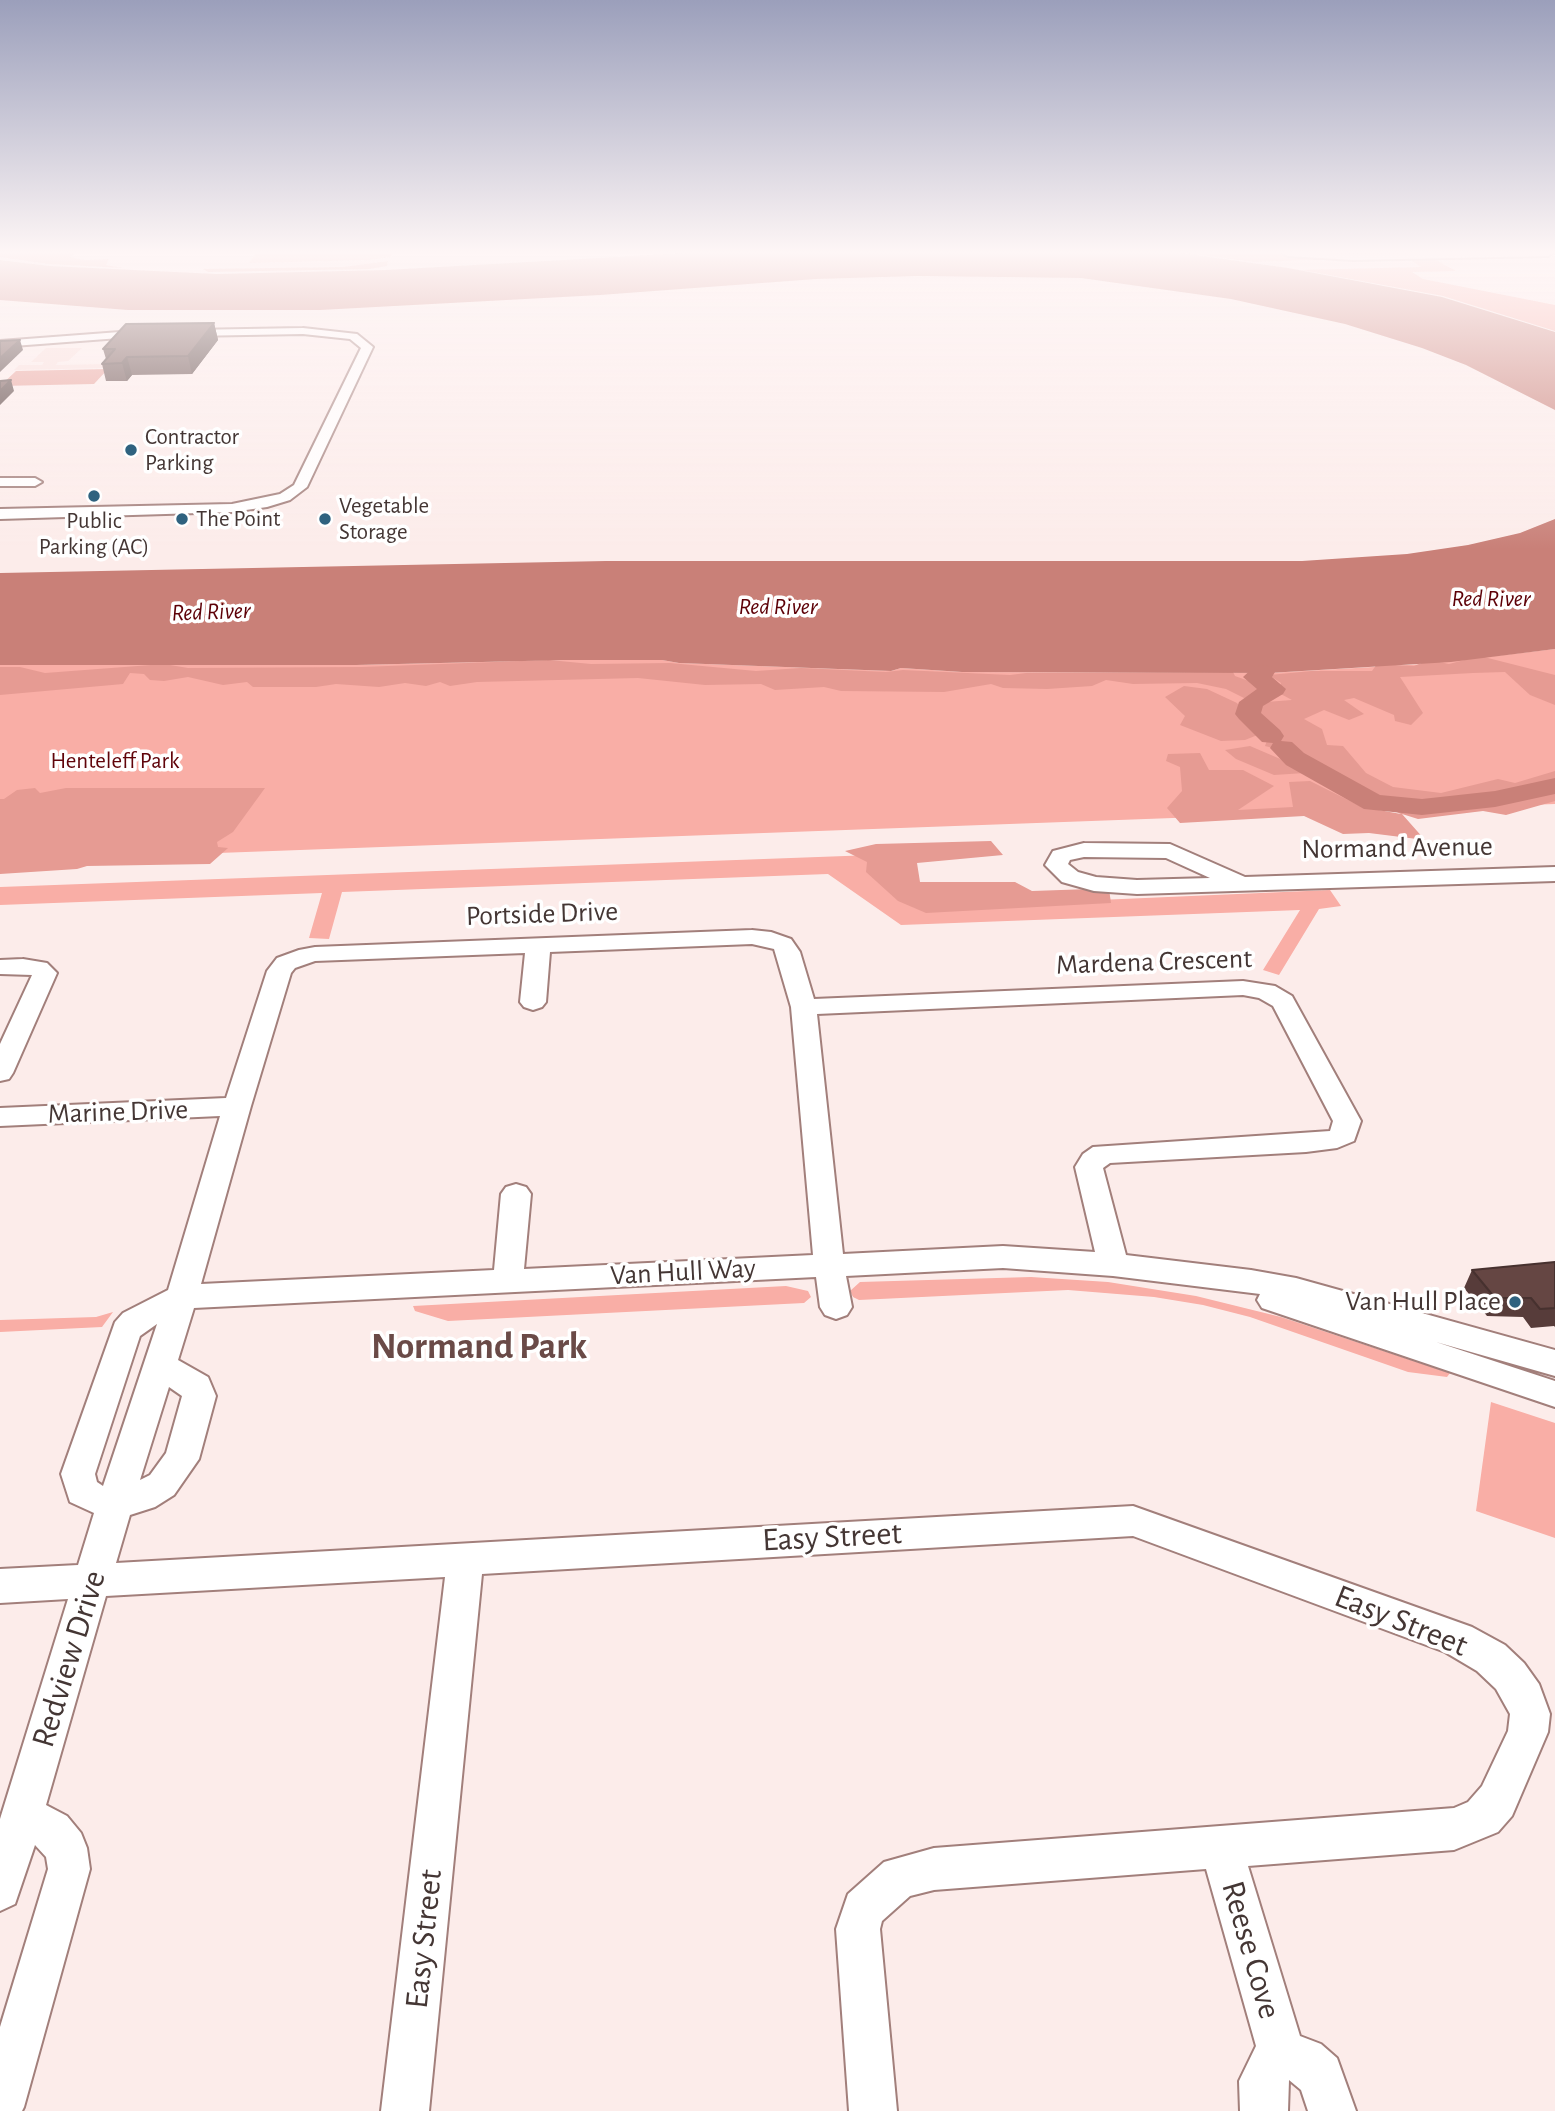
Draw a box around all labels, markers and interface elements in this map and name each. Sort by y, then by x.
place label: Contractor Parking [145,423,239,477]
marker: Contractor Parking [123,442,139,458]
marker: Public Parking (AC) [86,488,102,504]
place label: Vegetable Storage [339,492,429,546]
place label: The Point [196,505,280,533]
place label: Public Parking (AC) [39,507,149,561]
marker: The Point [174,511,190,527]
marker: Vegetable Storage [317,511,333,527]
water label: Red River [1451,585,1531,613]
water label: Red River [738,593,818,621]
water label: Red River [171,596,251,628]
park label: Henteleff Park [50,747,180,775]
street label: Normand Avenue [1301,830,1493,866]
street label: Portside Drive [465,895,619,933]
street label: Mardena Crescent [1055,942,1253,982]
street label: Marine Drive [47,1093,189,1131]
street label: Van Hull Way [609,1251,757,1293]
place label: Van Hull Place [1345,1285,1501,1319]
marker: Van Hull Place [1507,1294,1523,1310]
district label: Normand Park [371,1325,587,1369]
street label: Easy Street [761,1514,903,1560]
street label: Redview Drive [23,1566,115,1752]
street label: Easy Street [1329,1576,1473,1666]
street label: Easy Street [397,1867,451,2011]
street label: Reese Cove [1212,1877,1290,2023]

